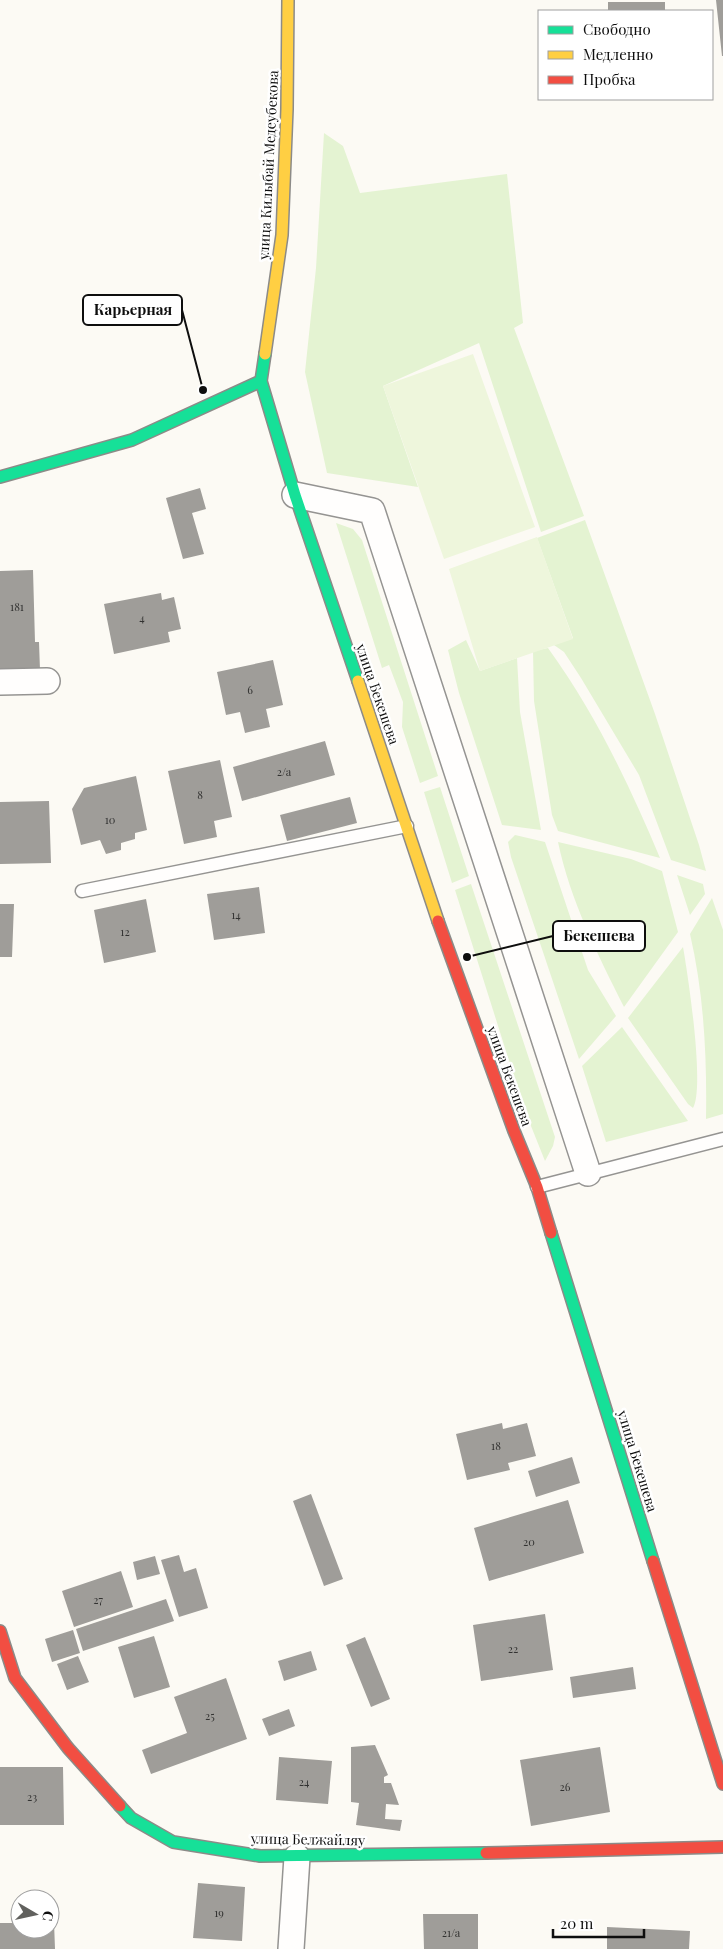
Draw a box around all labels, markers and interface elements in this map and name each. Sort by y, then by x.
legend [538,10,713,100]
text: Свободно [583,19,651,39]
text: Медленно [583,44,653,64]
text: Пробка [583,69,636,89]
street label: улица Килыбай Медеубекова [253,70,282,261]
callout: Карьерная [83,295,182,325]
text: Карьерная [94,299,173,319]
house number: 181 [10,599,24,614]
house number: 4 [139,610,145,625]
street label: улица Бекешева [352,640,404,747]
house number: 6 [247,682,253,697]
house number: 2/а [277,764,292,779]
house number: 8 [197,787,203,802]
house number: 10 [105,812,116,827]
house number: 14 [231,907,241,922]
callout: Бекешева [553,921,645,951]
house number: 12 [120,924,130,939]
text: Бекешева [563,925,635,945]
street label: улица Бекешева [483,1022,537,1129]
street label: улица Бекешева [613,1407,662,1514]
house number: 18 [491,1438,501,1453]
house number: 20 [523,1534,535,1549]
house number: 27 [93,1592,103,1607]
house number: 22 [508,1641,518,1656]
house number: 25 [205,1708,215,1723]
house number: 24 [299,1774,310,1789]
house number: 26 [560,1779,571,1794]
house number: 23 [27,1789,37,1804]
street label: улица Белжайляу [250,1828,365,1849]
north arrow [10,1889,60,1939]
house number: 19 [214,1905,224,1920]
scale bar [553,1906,644,1938]
text: С [38,1910,58,1923]
text: 20 m [560,1913,594,1933]
house number: 21/а [442,1925,461,1940]

